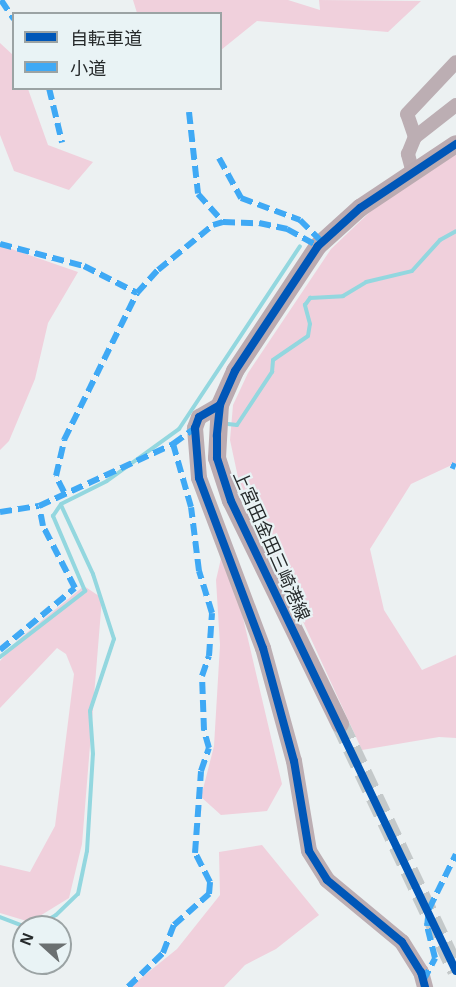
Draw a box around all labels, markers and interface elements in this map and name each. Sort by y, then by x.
legend [12,12,222,90]
text: 自転車道 [70,29,142,49]
text: 小道 [70,59,106,79]
street label: 上宮田金田三崎港線 [228,468,314,624]
north arrow [12,915,72,975]
text: N [17,931,37,948]

